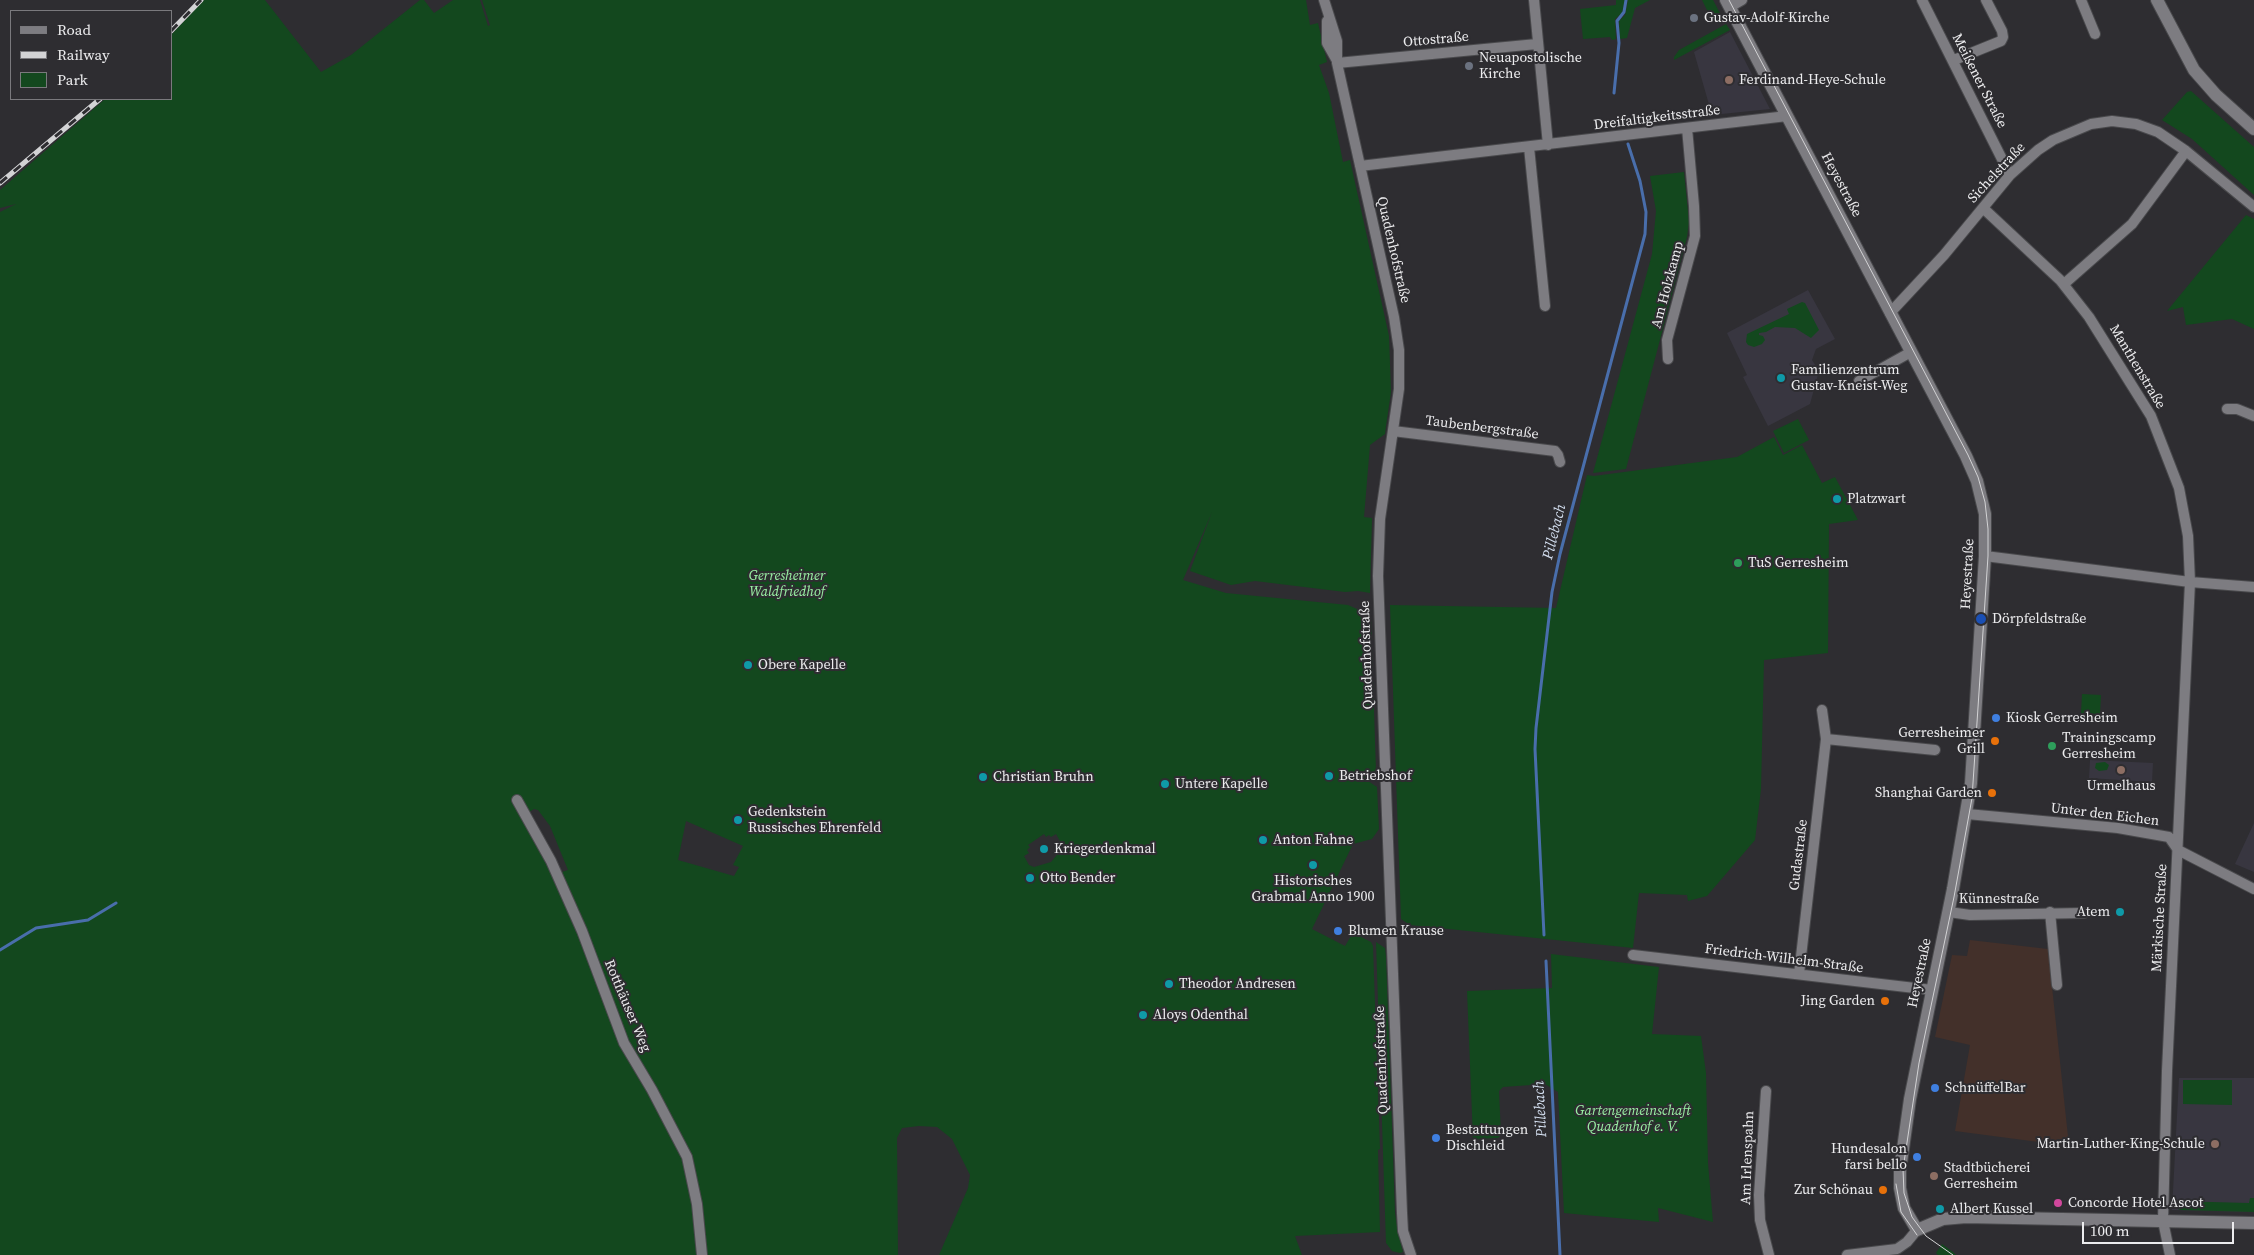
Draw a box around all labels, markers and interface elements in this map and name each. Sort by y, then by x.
legend [10,10,172,100]
place label: Gustav-Adolf-Kirche [1704,10,1830,26]
marker: Gustav-Adolf-Kirche [1688,12,1700,24]
text: Road [57,19,91,40]
street label: Ottostraße [1403,29,1469,51]
street label: Meißener Straße [1948,31,2010,131]
text: Railway [57,44,110,65]
place label: Neuapostolische Kirche [1479,50,1582,82]
marker: Neuapostolische Kirche [1463,60,1475,72]
text: Park [57,69,88,90]
place label: Ferdinand-Heye-Schule [1739,72,1886,88]
marker: Ferdinand-Heye-Schule [1723,74,1735,86]
street label: Dreifaltigkeitsstraße [1593,102,1721,134]
street label: Sichelstraße [1965,139,2029,207]
street label: Heyestraße [1817,150,1865,220]
street label: Quadenhofstraße [1373,195,1413,305]
street label: Am Holzkamp [1648,240,1688,330]
street label: Manthenstraße [2105,322,2169,412]
place label: Familienzentrum Gustav-Kneist-Weg [1791,362,1908,394]
marker: Familienzentrum Gustav-Kneist-Weg [1775,372,1787,384]
street label: Taubenbergstraße [1424,413,1540,443]
place label: Platzwart [1847,491,1906,507]
marker: Platzwart [1831,493,1843,505]
water label: Pillebach [1539,502,1571,562]
street label: Heyestraße [1958,538,1978,610]
place label: TuS Gerresheim [1748,555,1849,571]
marker: TuS Gerresheim [1732,557,1744,569]
park label: Gerresheimer Waldfriedhof [749,568,825,600]
street label: Quadenhofstraße [1357,600,1377,710]
place label: Dörpfeldstraße [1992,611,2087,627]
marker: Dörpfeldstraße [1974,612,1988,626]
place label: Obere Kapelle [758,657,846,673]
marker: Obere Kapelle [742,659,754,671]
place label: Kiosk Gerresheim [2006,710,2118,726]
marker: Kiosk Gerresheim [1990,712,2002,724]
place label: Gerresheimer Grill [1898,725,1985,758]
place label: Trainingscamp Gerresheim [2062,730,2156,762]
marker: Gerresheimer Grill [1989,735,2001,747]
marker: Trainingscamp Gerresheim [2046,740,2058,752]
marker: Urmelhaus [2115,764,2127,776]
place label: Betriebshof [1339,768,1412,784]
place label: Christian Bruhn [993,769,1094,785]
marker: Betriebshof [1323,770,1335,782]
marker: Christian Bruhn [977,771,989,783]
place label: Untere Kapelle [1175,776,1268,792]
marker: Untere Kapelle [1159,778,1171,790]
place label: Urmelhaus [2086,778,2156,794]
place label: Shanghai Garden [1875,785,1982,801]
marker: Shanghai Garden [1986,787,1998,799]
street label: Unter den Eichen [2050,800,2160,830]
place label: Gedenkstein Russisches Ehrenfeld [748,804,881,836]
marker: Gedenkstein Russisches Ehrenfeld [732,814,744,826]
street label: Gudastraße [1786,819,1812,891]
place label: Anton Fahne [1273,832,1353,848]
marker: Anton Fahne [1257,834,1269,846]
place label: Kriegerdenkmal [1054,841,1156,857]
marker: Kriegerdenkmal [1038,843,1050,855]
marker: Historisches Grabmal Anno 1900 [1307,859,1319,871]
street label: Märkische Straße [2149,863,2171,973]
place label: Otto Bender [1040,870,1116,886]
marker: Otto Bender [1024,872,1036,884]
place label: Historisches Grabmal Anno 1900 [1252,873,1374,906]
street label: Künnestraße [1959,891,2039,907]
place label: Atem [2077,904,2110,920]
marker: Atem [2114,906,2126,918]
place label: Blumen Krause [1348,923,1444,939]
marker: Blumen Krause [1332,925,1344,937]
street label: Heyestraße [1904,937,1936,1009]
street label: Friedrich-Wilhelm-Straße [1704,941,1864,977]
street label: Rotthäuser Weg [600,957,654,1055]
place label: Theodor Andresen [1179,976,1296,992]
marker: Theodor Andresen [1163,978,1175,990]
place label: Jing Garden [1801,993,1875,1009]
marker: Jing Garden [1879,995,1891,1007]
street label: Quadenhofstraße [1372,1005,1392,1115]
place label: Aloys Odenthal [1153,1007,1248,1023]
marker: Aloys Odenthal [1137,1009,1149,1021]
water label: Pillebach [1531,1080,1551,1138]
place label: SchnüffelBar [1945,1080,2026,1096]
marker: SchnüffelBar [1929,1082,1941,1094]
park label: Gartengemeinschaft Quadenhof e. V. [1575,1103,1691,1136]
street label: Am Irlenspahn [1738,1111,1758,1205]
place label: Bestattungen Dischleid [1446,1122,1528,1154]
marker: Bestattungen Dischleid [1430,1132,1442,1144]
place label: Martin-Luther-King-Schule [2036,1136,2205,1152]
marker: Martin-Luther-King-Schule [2209,1138,2221,1150]
place label: Hundesalon farsi bello [1831,1141,1907,1174]
marker: Hundesalon farsi bello [1911,1151,1923,1163]
place label: Stadtbücherei Gerresheim [1944,1160,2030,1192]
marker: Stadtbücherei Gerresheim [1928,1170,1940,1182]
place label: Zur Schönau [1794,1182,1873,1198]
marker: Zur Schönau [1877,1184,1889,1196]
place label: Concorde Hotel Ascot [2068,1195,2203,1211]
marker: Concorde Hotel Ascot [2052,1197,2064,1209]
place label: Albert Kussel [1950,1201,2033,1217]
marker: Albert Kussel [1934,1203,1946,1215]
scale bar [2084,1212,2236,1244]
text: 100 m [2090,1220,2130,1241]

